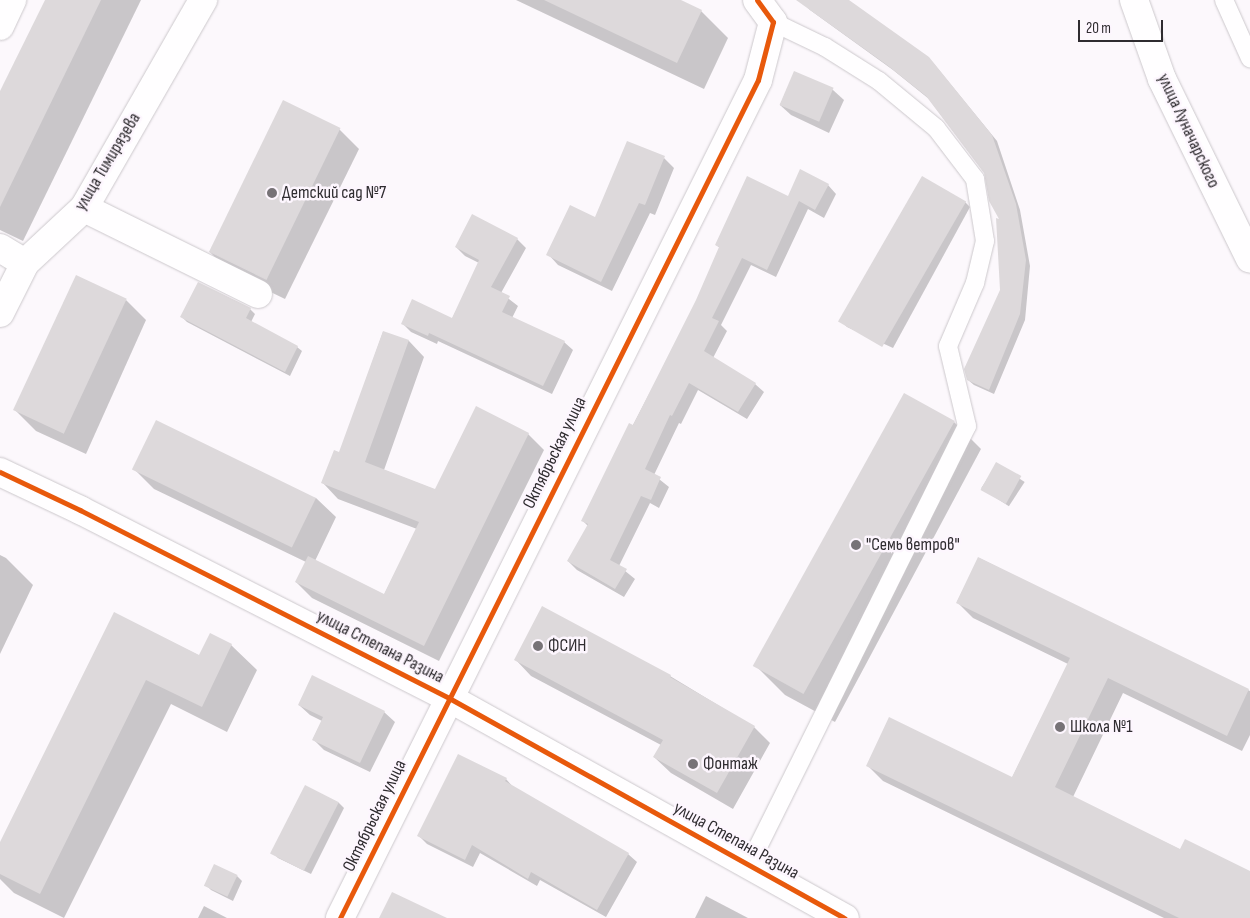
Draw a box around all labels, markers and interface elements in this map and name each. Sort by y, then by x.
scale bar [1080,10,1165,42]
text: 20 m [1086,19,1111,38]
street label: улица Луначарского [1152,70,1224,192]
street label: улица Тимирязева [70,109,146,215]
place label: Детский сад №7 [282,182,386,204]
marker: Детский сад №7 [266,187,278,199]
street label: Октябрьская улица [519,393,591,513]
place label: "Семь ветров" [866,534,960,556]
marker: "Семь ветров" [850,539,862,551]
street label: улица Степана Разина [313,606,447,688]
place label: ФСИН [548,635,586,657]
marker: ФСИН [532,640,544,652]
place label: Школа №1 [1070,716,1133,738]
marker: Школа №1 [1054,721,1066,733]
place label: Фонтаж [703,753,758,775]
street label: Октябрьская улица [339,756,411,876]
marker: Фонтаж [687,758,699,770]
street label: улица Степана Разина [669,798,803,884]

